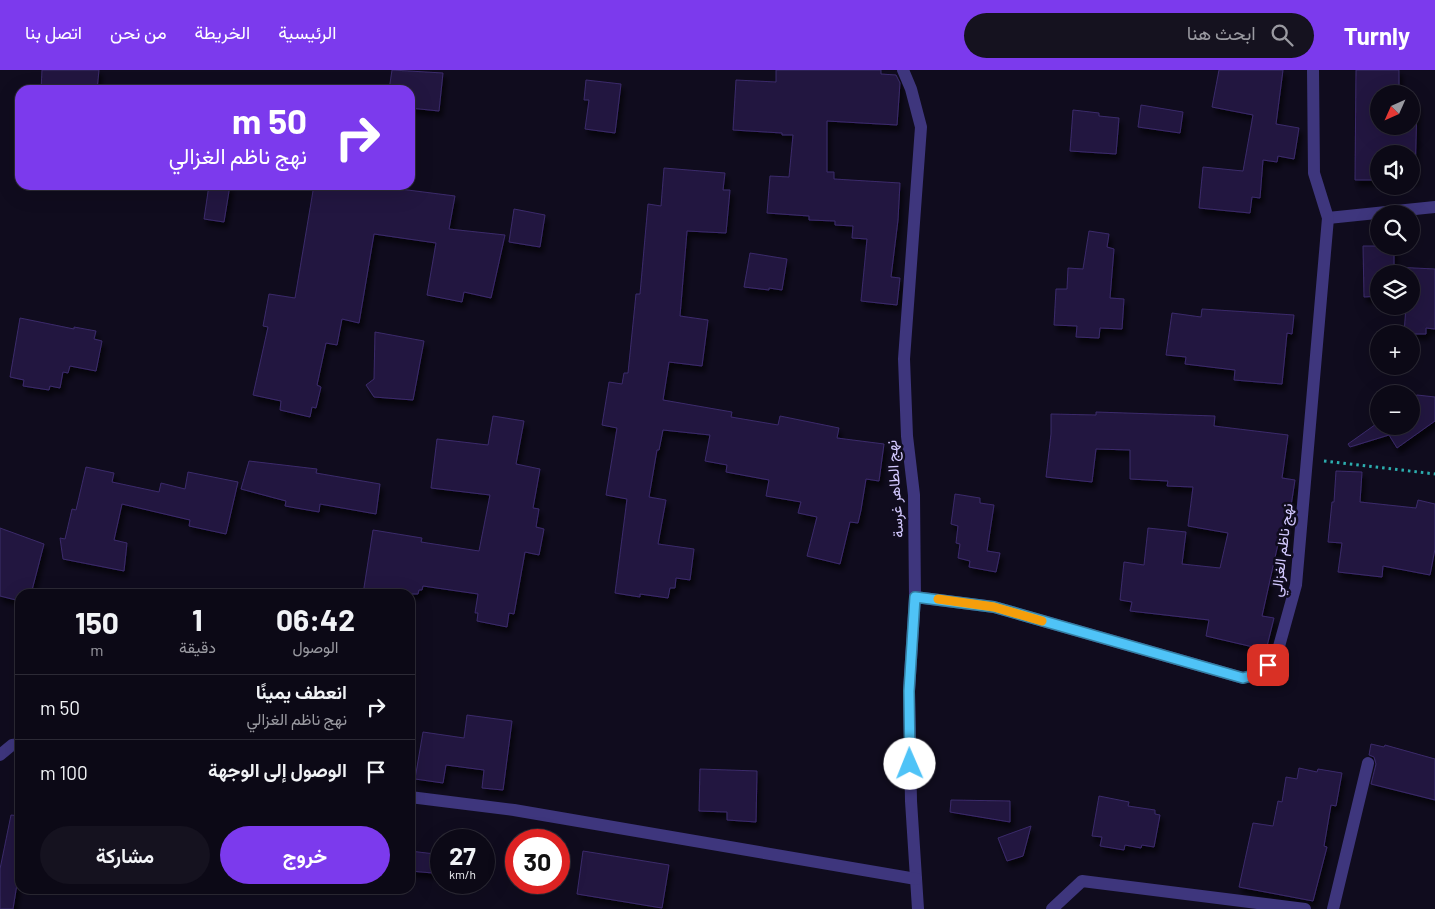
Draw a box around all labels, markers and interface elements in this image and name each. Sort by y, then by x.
search box [964,13,1314,58]
text: اتصل بنا [25,21,82,43]
text: من نحن [110,21,167,43]
text: الخريطة [195,21,250,43]
text: الرئيسية [278,21,336,43]
text: ابحث هنا [1187,21,1256,44]
icon: search [1268,21,1296,49]
text: Turnly [1344,21,1410,50]
north arrow [1370,85,1420,135]
map controls [1370,85,1420,435]
text: 50 m [232,99,307,141]
icon: right [325,105,390,170]
text: نهج ناظم الغزالي [169,142,307,168]
button: sound [1370,145,1420,195]
button: search [1370,205,1420,255]
button: layers [1370,265,1420,315]
button: + [1370,325,1420,375]
button: − [1370,385,1420,435]
street label: نهج الطاهر غرسة [882,439,909,539]
street label: نهج ناظم الغزالي [1266,502,1301,598]
text: 1 [192,601,203,637]
text: 06:42 [276,601,355,637]
text: 150 [75,604,119,640]
text: دقيقة [179,637,216,656]
text: الوصول [292,637,339,656]
text: m [90,640,104,659]
pin [1247,644,1289,686]
icon: arrive [1254,651,1282,679]
text: انعطف يمينًا [256,680,347,703]
icon: right [362,693,390,721]
text: 50 m [40,696,80,719]
text: نهج ناظم الغزالي [246,709,347,728]
position arrow [883,737,935,789]
text: الوصول إلى الوجهة [208,758,347,781]
icon: arrive [362,758,390,786]
text: 100 m [40,761,88,784]
button: مشاركة [40,826,210,884]
button: خروج [220,826,390,884]
speed limit sign: 30 [505,829,570,894]
text: 27 [449,840,476,870]
text: km/h [449,867,476,881]

